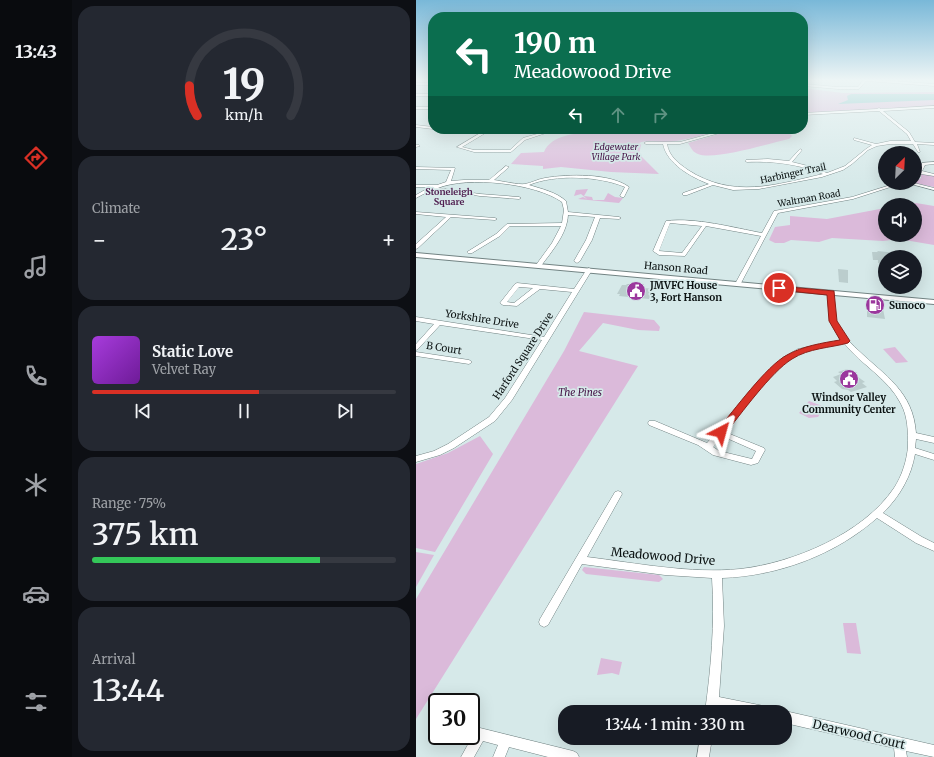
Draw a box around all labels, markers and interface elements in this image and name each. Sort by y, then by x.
text: 190 m [514,25,596,61]
icon: left [448,28,500,80]
text: 13:43 [15,40,57,63]
text: 19 [223,58,265,110]
text: Meadowood Drive [514,60,671,83]
icon: left [565,104,587,126]
icon: ahead [607,104,629,126]
icon: right [649,104,671,126]
text: km/h [225,106,263,124]
park label: Edgewater Village Park [592,141,640,162]
icon: directions [22,144,50,172]
north arrow [878,146,922,190]
map controls [878,146,922,294]
street label: Harbinger Trail [759,161,827,185]
district label: Stoneleigh Square [425,186,473,207]
street label: Waltman Road [776,187,842,209]
button: sound [878,198,922,242]
text: Climate [92,200,140,217]
text: 23° [220,220,268,258]
text: − [92,226,107,254]
text: + [381,226,396,254]
button: layers [878,250,922,294]
icon: music [22,253,50,281]
street label: Hanson Road [644,259,708,277]
pin [762,271,796,305]
icon: arrive [768,277,790,299]
place label: JMVFC House 3, Fort Hanson [649,279,722,304]
public building icon: JMVFC House 3, Fort Hanson [625,280,647,302]
fuel station icon: Sunoco [864,294,886,316]
place label: Sunoco [889,299,925,312]
street label: Yorkshire Drive [443,307,520,331]
street label: Harford Square Drive [490,310,556,402]
street label: B Court [425,339,463,357]
text: Static Love [152,342,233,361]
text: Velvet Ray [152,361,216,378]
icon: phone [22,362,50,390]
public building icon: Windsor Valley Community Center [838,368,860,390]
park label: The Pines [558,386,602,399]
place label: Windsor Valley Community Center [802,391,896,416]
icon: previous [132,400,154,422]
icon: pause [233,400,255,422]
icon: next [334,400,356,422]
position arrow [700,411,742,453]
icon: climate [22,471,50,499]
text: Range · 75% [92,495,166,512]
text: 375 km [92,515,198,553]
street label: Meadowood Drive [610,544,716,568]
icon: car [22,580,50,608]
text: Arrival [92,651,135,668]
text: 13:44 [92,671,164,709]
icon: filters [22,688,50,716]
speed limit sign: 30 [428,693,480,745]
text: 13:44 · 1 min · 330 m [605,715,745,734]
street label: Dearwood Court [811,716,907,752]

